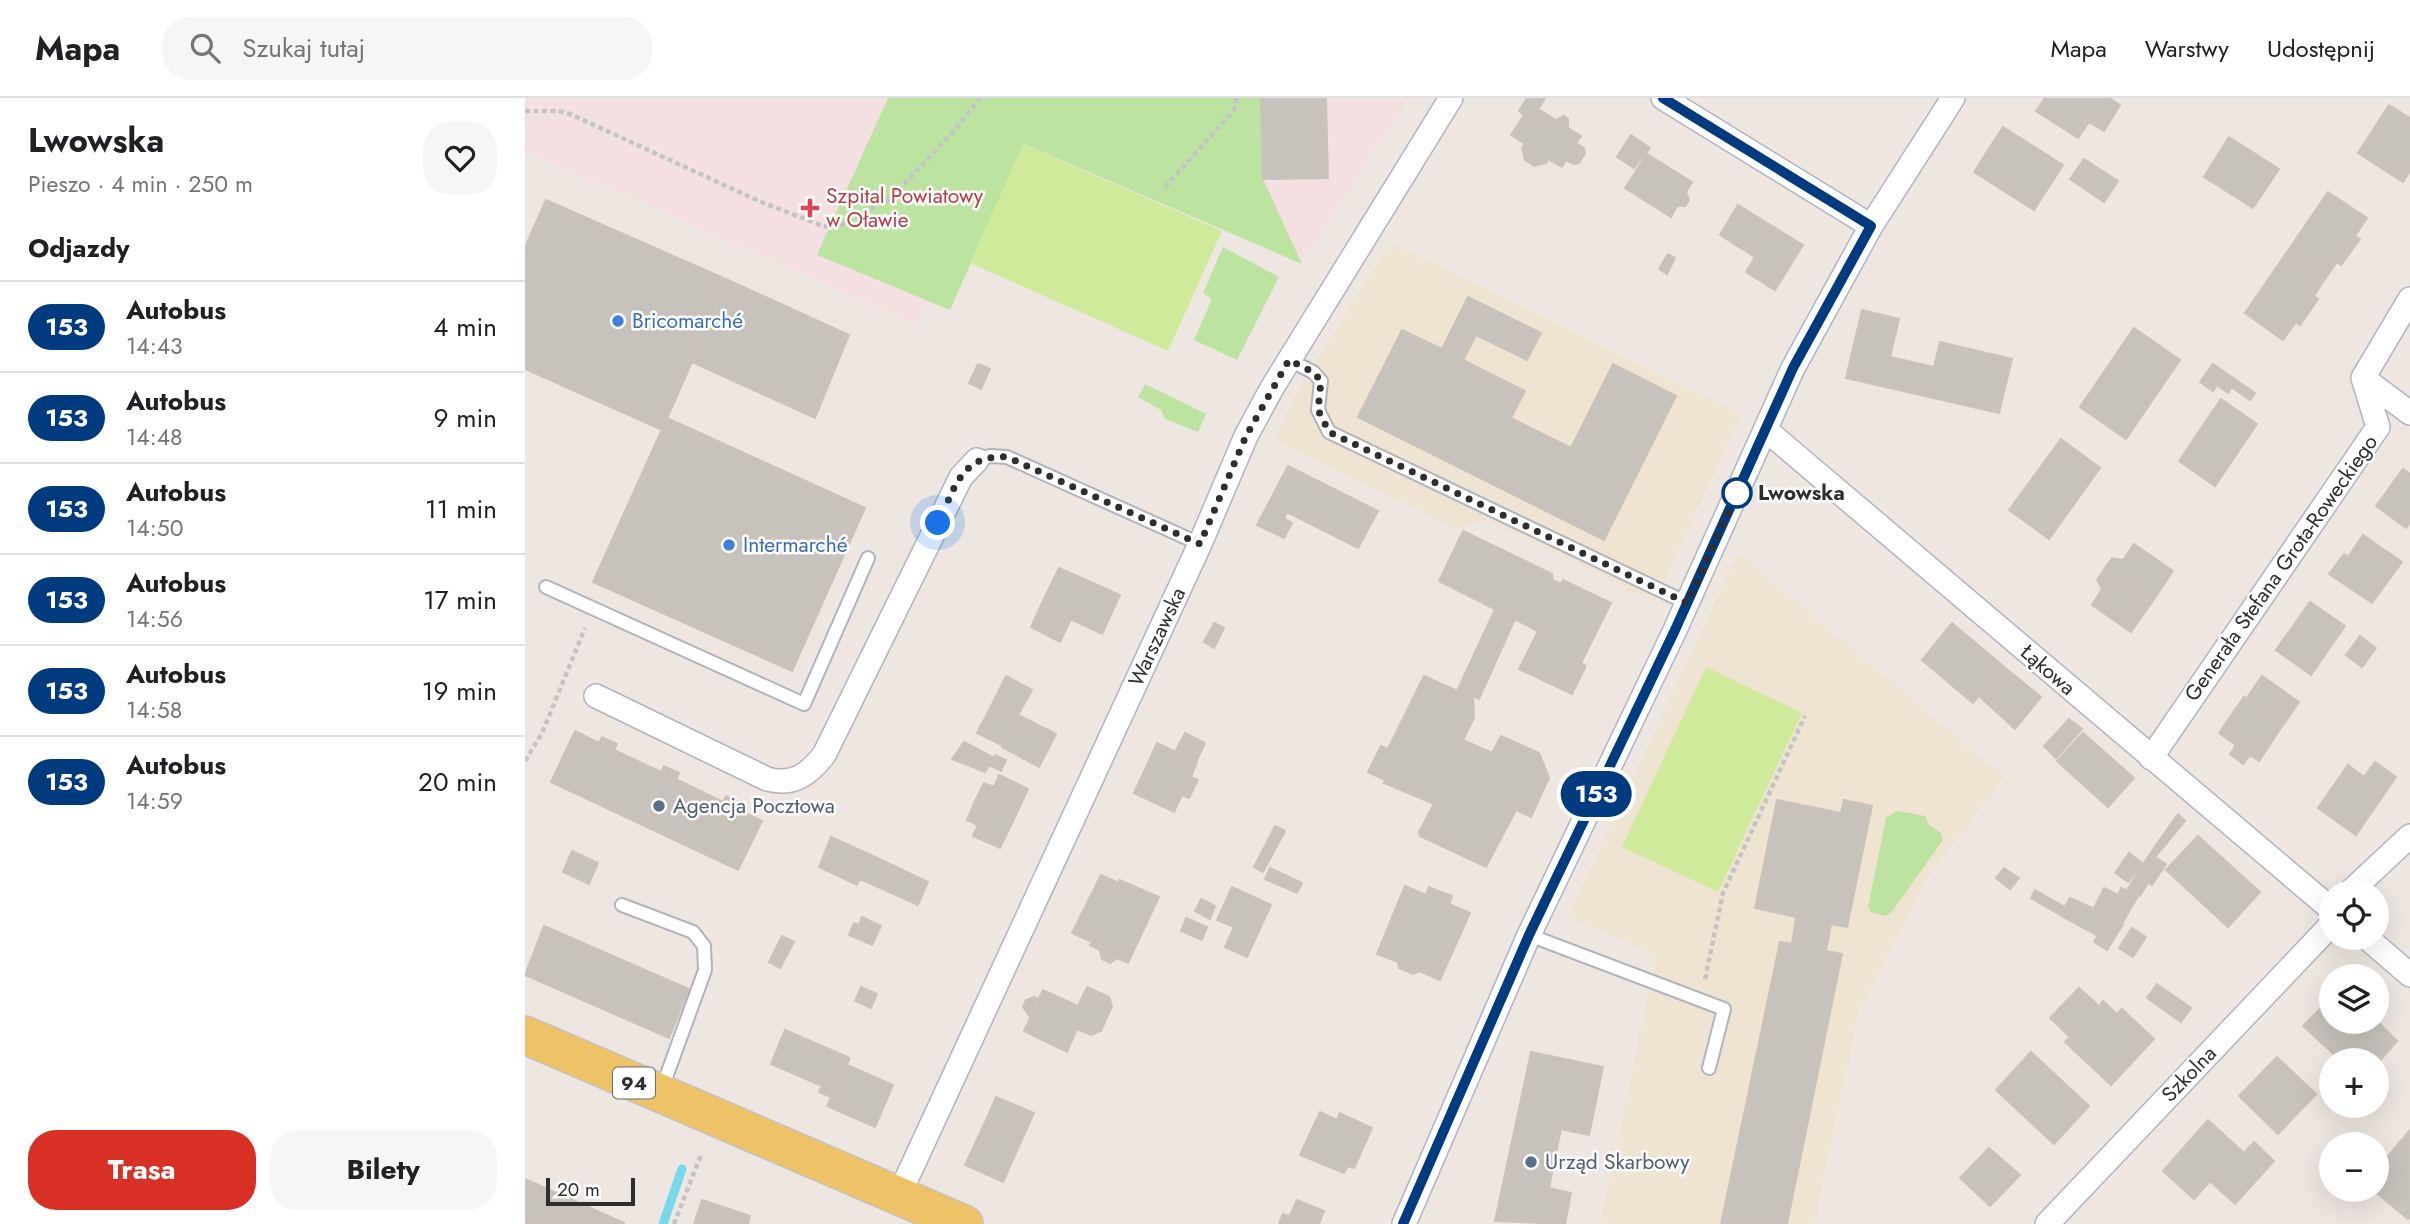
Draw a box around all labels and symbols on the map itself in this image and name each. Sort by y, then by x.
place label: Szpital Powiatowy w Oławie [826,181,984,235]
marker: Szpital Powiatowy w Oławie [800,198,820,218]
place label: Bricomarché [632,306,743,336]
marker: Bricomarché [610,313,626,329]
street label: Generała Stefana Grota-Roweckiego [2177,429,2385,707]
marker: Lwowska [1722,478,1752,508]
place label: Lwowska [1758,478,1845,508]
your location [920,505,955,540]
place label: Intermarché [743,530,848,560]
marker: Intermarché [721,537,737,553]
street label: Warszawska [1121,583,1193,691]
street label: Łąkowa [2013,637,2082,702]
line badge: 153 [1556,771,1636,817]
place label: Agencja Pocztowa [673,791,835,821]
marker: Agencja Pocztowa [651,798,667,814]
street label: Szkolna [2155,1039,2223,1109]
road number: 94 [613,1068,655,1099]
place label: Urząd Skarbowy [1545,1147,1690,1177]
marker: Urząd Skarbowy [1523,1154,1539,1170]
scale bar [546,1175,635,1207]

